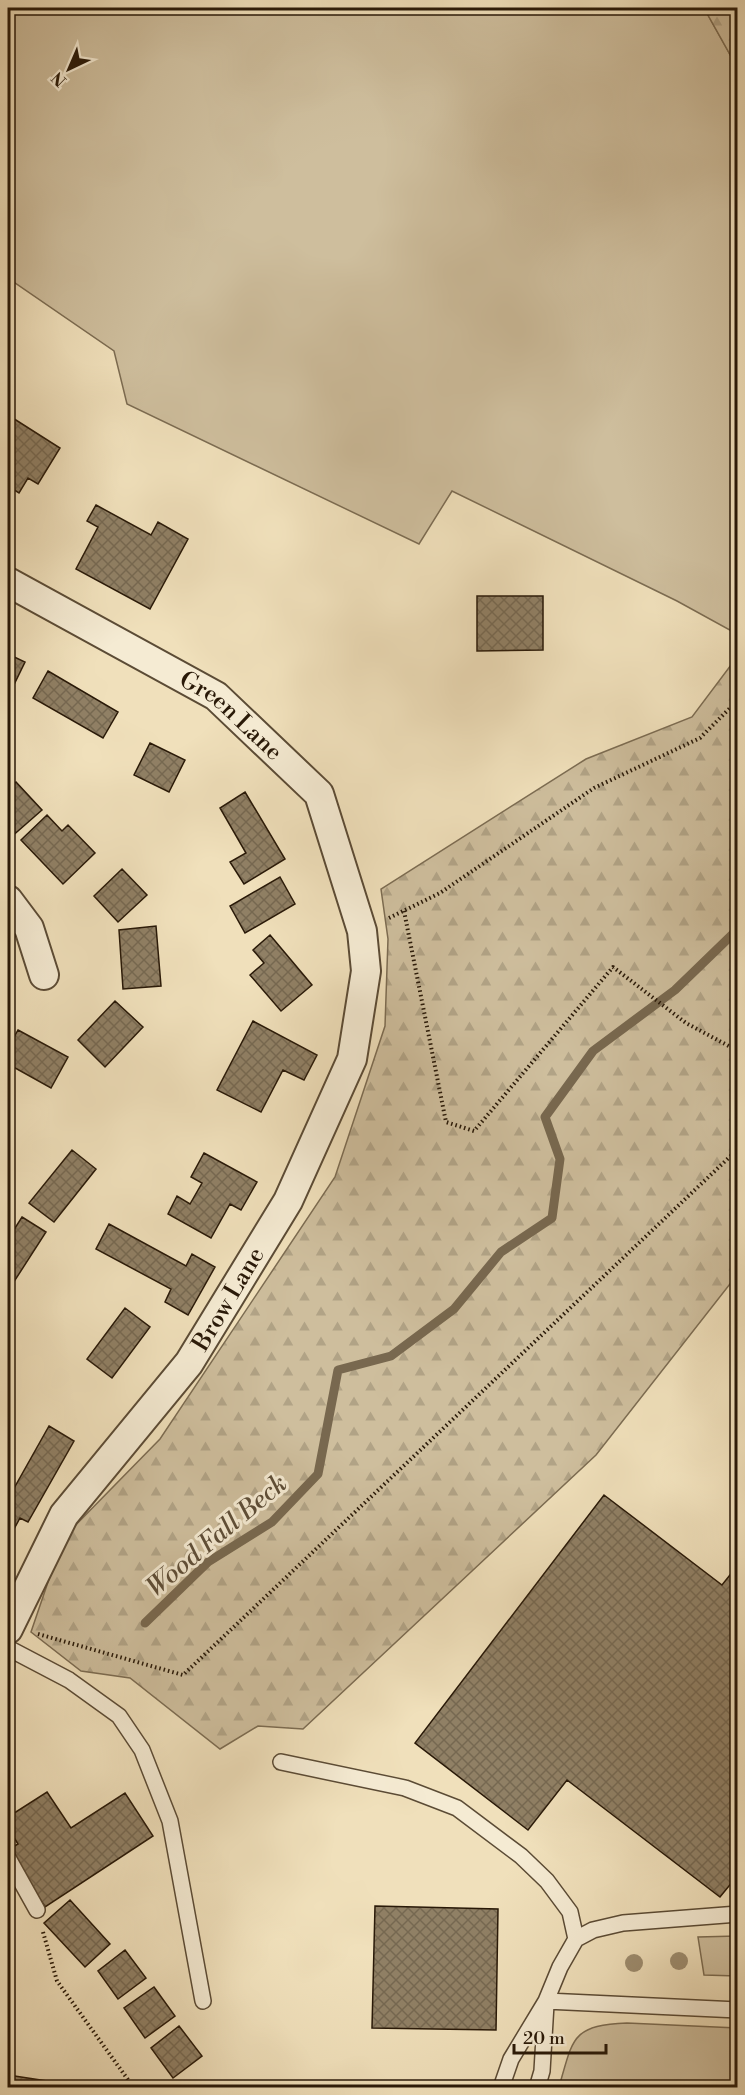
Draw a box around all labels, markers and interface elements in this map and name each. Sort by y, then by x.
north arrow [39,39,99,99]
text: N [48,67,71,91]
street label: Green Lane [174,665,289,767]
street label: Brow Lane [186,1242,272,1358]
water label: Wood Fall Beck [140,1468,294,1604]
scale bar [514,2017,606,2055]
text: 20 m [523,2027,565,2050]

